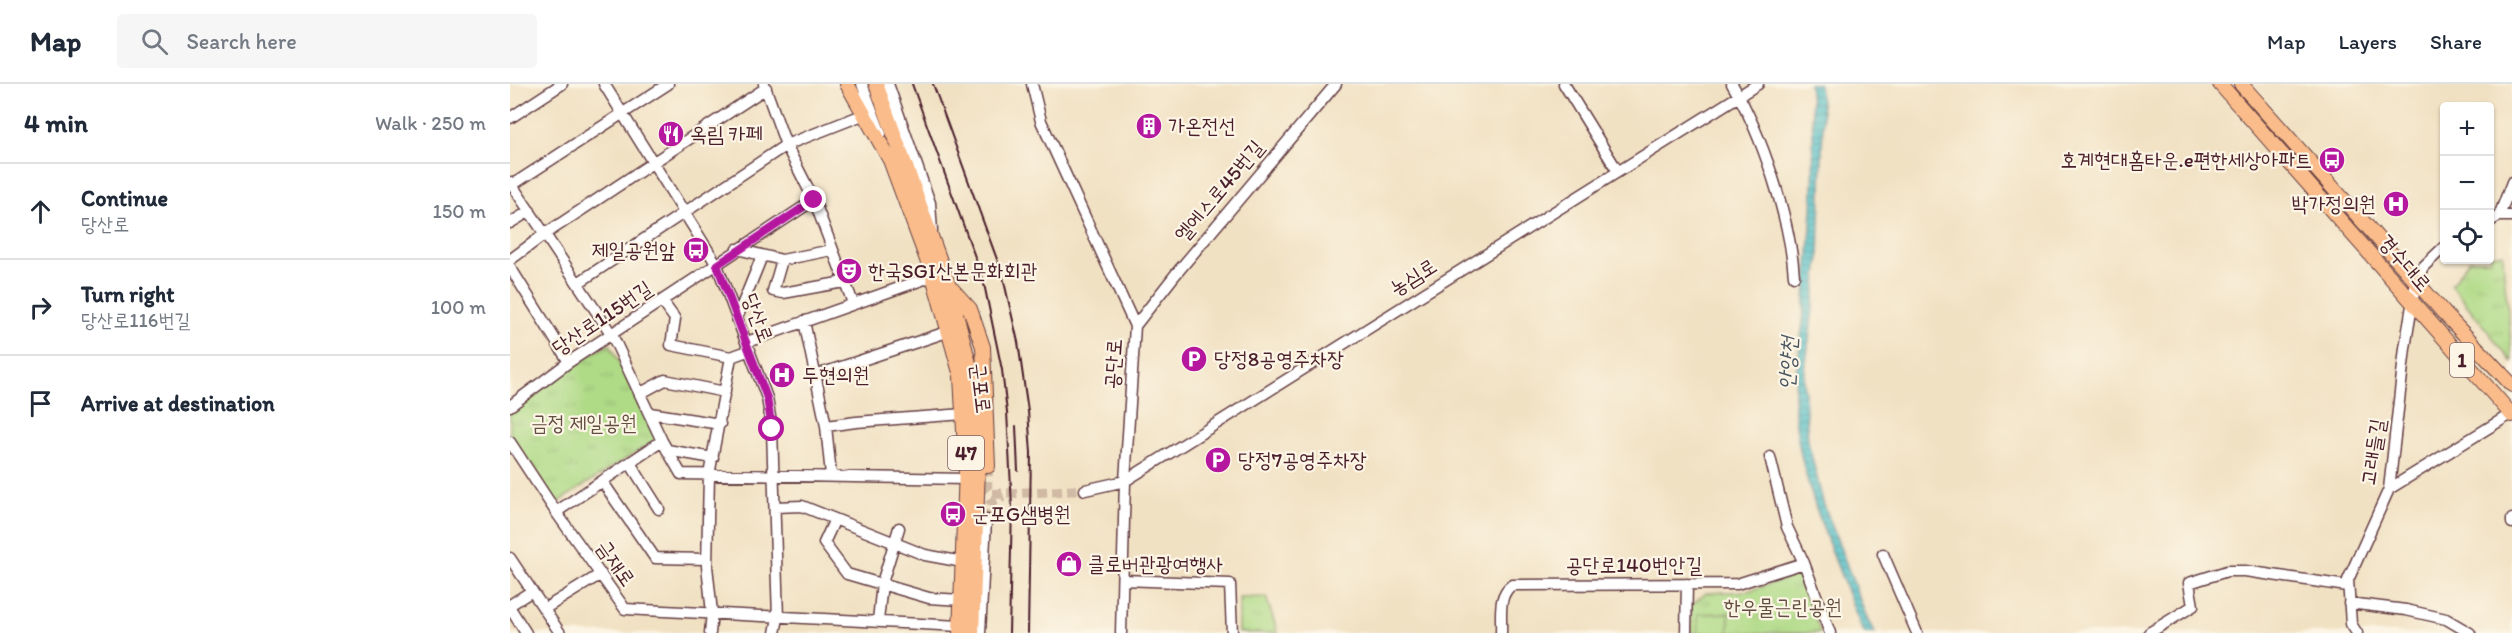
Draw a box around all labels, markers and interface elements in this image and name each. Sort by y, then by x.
search box [117,14,537,68]
text: Map [30,24,81,58]
icon: search [138,25,171,58]
text: Search here [186,28,297,55]
text: Map [2267,29,2306,54]
text: Layers [2339,29,2397,54]
text: Share [2430,29,2482,54]
map controls [2440,102,2494,264]
button: + [2440,102,2494,156]
text: 4 min [24,107,88,139]
text: Walk · 250 m [375,111,486,135]
building icon: 가온전선 [1134,111,1164,141]
place label: 가온전선 [1168,113,1236,138]
restaurant icon: 옥림 카페 [656,119,686,149]
place label: 옥림 카페 [690,121,762,146]
street label: 엘에스로45번길 [1169,135,1268,247]
bus stop icon: 호계현대홈타운.e편한세상아파트 [2317,145,2347,175]
place label: 호계현대홈타운.e편한세상아파트 [2060,147,2312,172]
button: − [2440,156,2494,210]
text: Continue [81,185,168,212]
route end [800,186,826,212]
hospital icon: 박가정의원 [2381,189,2411,219]
place label: 박가정의원 [2292,191,2376,216]
icon: ahead [24,195,57,228]
text: 150 m [433,199,486,223]
button: locate [2440,210,2494,264]
text: 당산로 [81,212,129,236]
street label: 경수대로 [2374,229,2437,296]
bus stop icon: 제일공원앞 [681,235,711,265]
place label: 제일공원앞 [592,237,676,262]
street label: 농심로 [1385,253,1441,301]
theatre icon: 한국SGI산본문화회관 [834,256,864,286]
place label: 한국SGI산본문화회관 [868,258,1037,283]
street label: 당산로115번길 [547,275,656,360]
text: Turn right [81,281,175,308]
street label: 당산로 [738,290,779,346]
icon: right [24,291,57,324]
text: 100 m [431,295,486,319]
text: 당산로116번길 [81,308,191,332]
water label: 안양천 [1773,334,1802,390]
street label: 공단로 [1098,338,1127,390]
road number: 1 [2450,343,2474,377]
parking icon: 당정8공영주차장 [1179,344,1209,374]
place label: 당정8공영주차장 [1214,346,1344,371]
hospital icon: 두현의원 [767,360,797,390]
street label: 군포로 [966,361,997,415]
place label: 두현의원 [802,362,870,387]
icon: arrive [24,387,57,420]
text: Arrive at destination [81,390,275,417]
park label: 금정 제일공원 [531,410,637,435]
route start [758,415,784,441]
street label: 고래들길 [2355,416,2390,487]
road number: 47 [948,436,984,470]
parking icon: 당정7공영주차장 [1203,445,1233,475]
place label: 당정7공영주차장 [1238,447,1367,472]
bus stop icon: 군포G샘병원 [938,499,968,529]
place label: 군포G샘병원 [972,501,1071,526]
street label: 금재로 [592,535,641,591]
shop icon: 클로버관광여행사 [1054,549,1084,579]
place label: 클로버관광여행사 [1088,551,1223,576]
street label: 공단로140번안길 [1566,552,1702,577]
park label: 한우물근린공원 [1724,594,1842,619]

